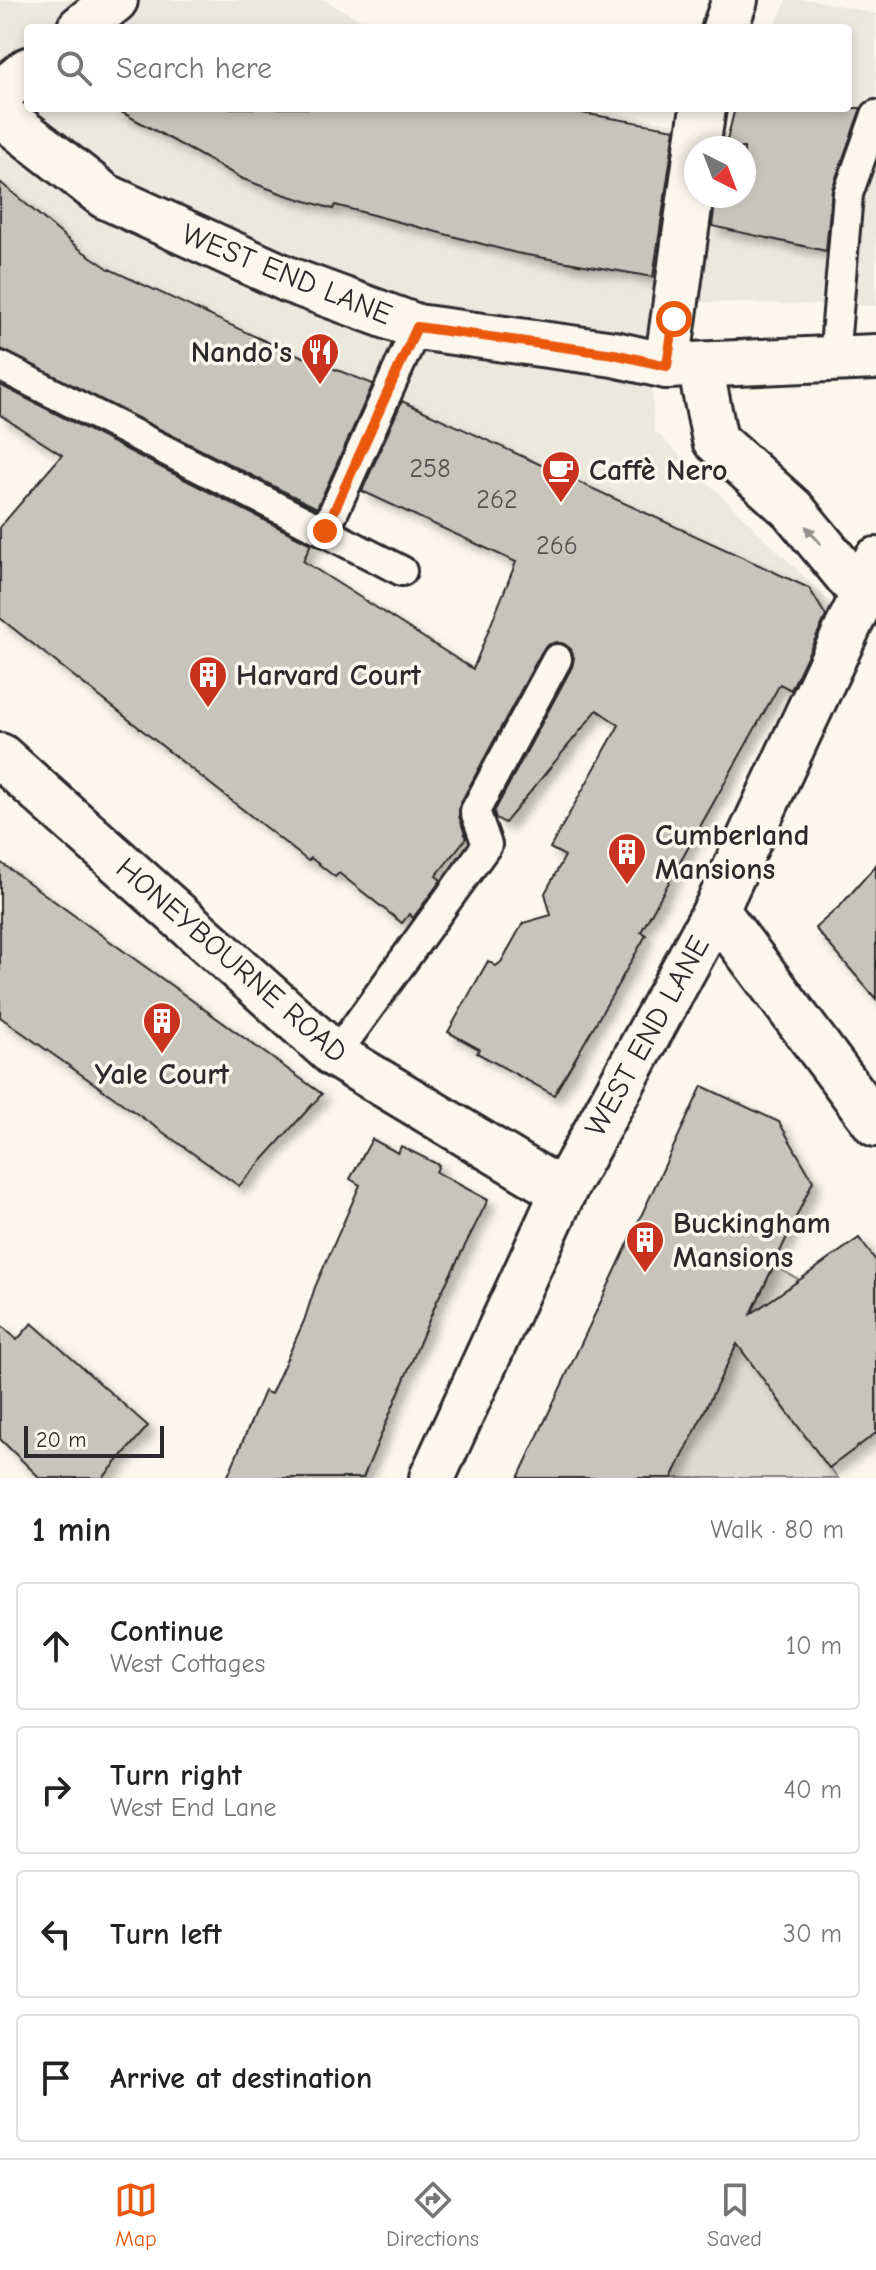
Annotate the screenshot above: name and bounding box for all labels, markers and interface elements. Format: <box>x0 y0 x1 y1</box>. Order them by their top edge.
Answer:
search box <box>24 24 852 112</box>
icon: search <box>52 46 96 90</box>
text: Search here <box>116 51 272 86</box>
north arrow <box>684 136 756 208</box>
street label: WEST END LANE <box>177 216 397 333</box>
route start <box>656 301 692 337</box>
restaurant icon: Nando's <box>299 331 341 386</box>
place label: Nando's <box>191 335 292 370</box>
cafe icon: Caffè Nero <box>540 449 582 504</box>
place label: Caffè Nero <box>589 453 728 488</box>
house number: 258 <box>409 454 451 484</box>
house number: 262 <box>476 485 518 515</box>
route end <box>307 513 343 549</box>
one-way arrow <box>805 525 822 545</box>
house number: 266 <box>536 531 578 561</box>
building icon: Harvard Court <box>187 654 229 709</box>
place label: Harvard Court <box>236 658 422 693</box>
place label: Cumberland Mansions <box>655 818 809 887</box>
building icon: Cumberland Mansions <box>606 831 648 886</box>
street label: HONEYBOURNE ROAD <box>109 851 354 1070</box>
street label: WEST END LANE <box>578 930 717 1142</box>
building icon: Yale Court <box>141 1000 183 1055</box>
place label: Yale Court <box>95 1057 230 1092</box>
place label: Buckingham Mansions <box>673 1206 831 1275</box>
building icon: Buckingham Mansions <box>624 1219 666 1274</box>
scale bar <box>24 1422 164 1458</box>
text: 20 m <box>36 1427 86 1453</box>
text: 1 min <box>32 1510 111 1550</box>
text: Walk · 80 m <box>710 1515 844 1545</box>
text: Continue <box>110 1614 224 1649</box>
icon: ahead <box>34 1624 78 1668</box>
text: 10 m <box>786 1631 842 1661</box>
text: West Cottages <box>110 1649 265 1679</box>
text: Turn right <box>110 1758 242 1793</box>
icon: right <box>34 1768 78 1812</box>
text: 40 m <box>783 1775 842 1805</box>
text: West End Lane <box>110 1793 277 1823</box>
icon: left <box>34 1912 78 1956</box>
text: Turn left <box>110 1917 222 1952</box>
text: 30 m <box>783 1919 842 1949</box>
icon: arrive <box>34 2056 78 2100</box>
text: Arrive at destination <box>110 2061 372 2096</box>
tab: Map <box>114 2178 158 2252</box>
tab: Directions <box>386 2178 479 2252</box>
tab: Saved <box>707 2178 762 2252</box>

